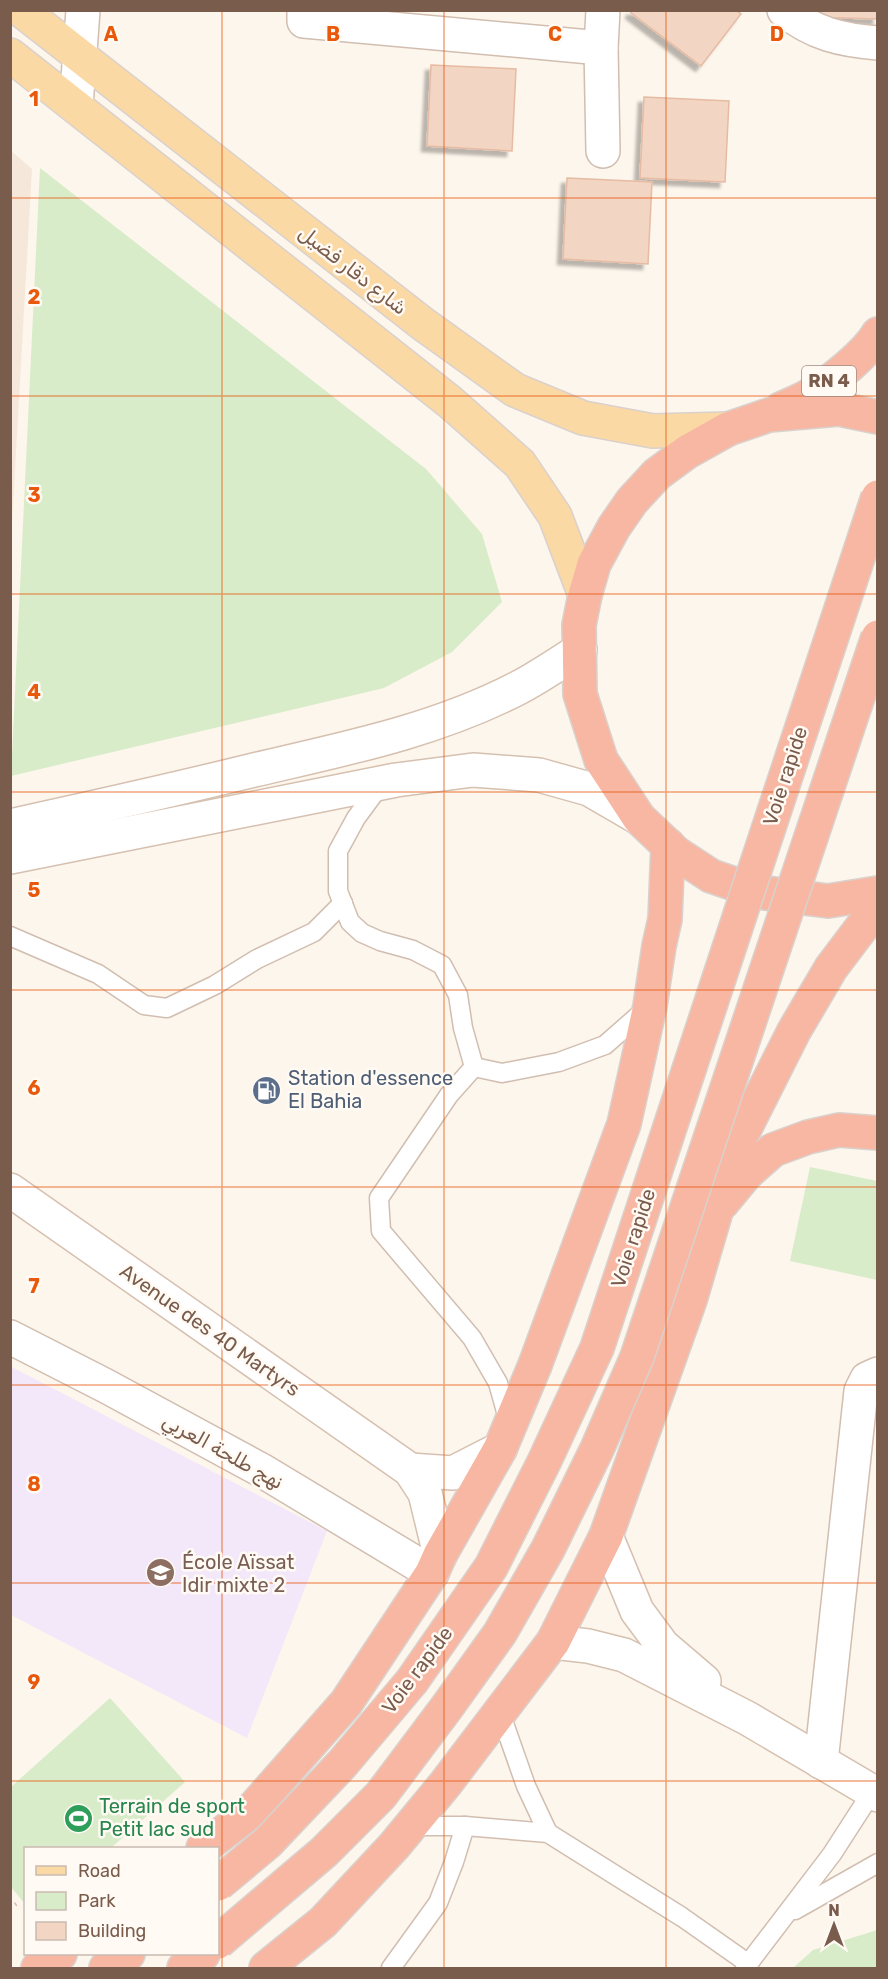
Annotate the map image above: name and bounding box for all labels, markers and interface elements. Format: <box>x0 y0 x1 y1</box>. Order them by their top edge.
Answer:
text: A <box>104 22 119 46</box>
text: B <box>326 22 340 46</box>
text: C <box>548 22 562 46</box>
text: D <box>770 22 784 46</box>
text: 1 <box>29 87 39 111</box>
street label: شارع دقار فضيل <box>293 220 412 321</box>
text: 2 <box>28 285 41 309</box>
road number: RN 4 <box>802 366 856 396</box>
text: 3 <box>27 483 41 507</box>
text: 4 <box>27 680 41 704</box>
street label: Voie rapide <box>758 723 812 829</box>
text: 5 <box>28 878 41 902</box>
place label: Station d'essence El Bahia <box>288 1066 453 1113</box>
fuel station icon: Station d'essence El Bahia <box>251 1074 283 1106</box>
text: 6 <box>27 1076 41 1100</box>
street label: Voie rapide <box>606 1185 660 1291</box>
street label: Avenue des 40 Martyrs <box>115 1259 305 1401</box>
text: 7 <box>28 1274 40 1298</box>
street label: نهج طلحة العربي <box>157 1408 288 1497</box>
text: 8 <box>27 1472 41 1496</box>
place label: École Aïssat Idir mixte 2 <box>182 1550 295 1597</box>
school or university icon: École Aïssat Idir mixte 2 <box>145 1557 177 1589</box>
street label: Voie rapide <box>376 1622 458 1718</box>
text: 9 <box>28 1670 41 1694</box>
place label: Terrain de sport Petit lac sud <box>99 1794 245 1841</box>
sports icon: Terrain de sport Petit lac sud <box>62 1802 94 1834</box>
legend <box>24 1847 219 1955</box>
text: Road <box>78 1860 121 1882</box>
text: Park <box>78 1890 116 1912</box>
north arrow <box>804 1895 864 1955</box>
text: N <box>828 1901 840 1920</box>
text: Building <box>78 1920 146 1942</box>

